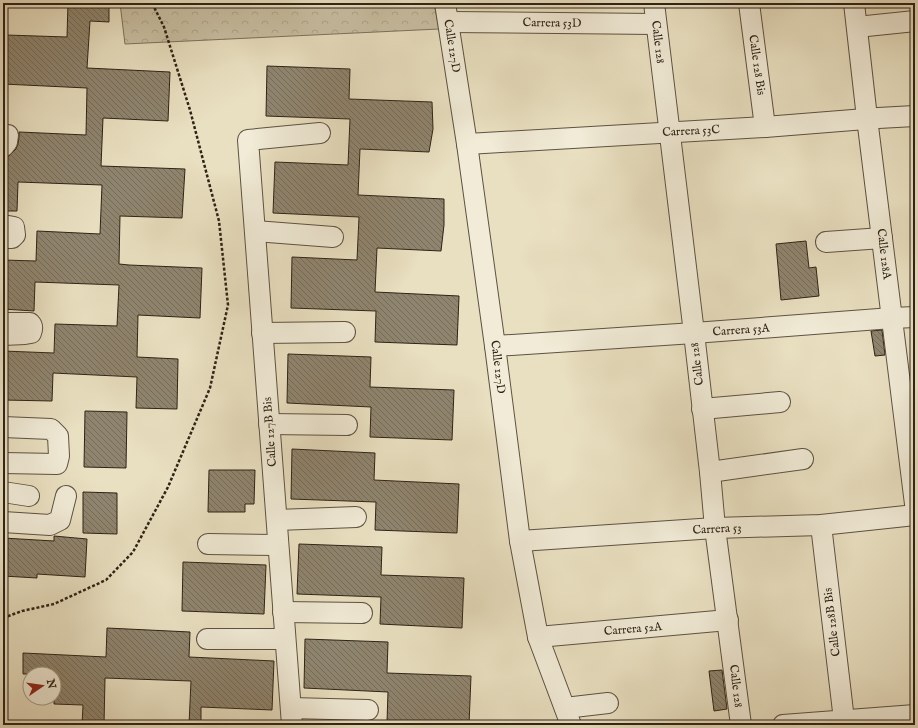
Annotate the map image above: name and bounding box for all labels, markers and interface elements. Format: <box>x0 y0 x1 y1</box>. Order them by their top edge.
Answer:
street label: Carrera 53D <box>522 15 582 31</box>
street label: Calle 127D <box>440 18 464 74</box>
street label: Calle 128 <box>648 20 668 65</box>
street label: Calle 128 Bis <box>745 34 769 96</box>
street label: Carrera 53C <box>662 122 721 140</box>
street label: Calle 128A <box>873 228 895 281</box>
street label: Carrera 53A <box>712 320 771 339</box>
street label: Calle 127D <box>487 339 509 395</box>
street label: Calle 128 <box>687 341 707 386</box>
street label: Calle 127B Bis <box>260 397 280 467</box>
street label: Carrera 53 <box>692 520 742 538</box>
street label: Calle 128B Bis <box>820 587 844 657</box>
street label: Carrera 52A <box>603 619 664 639</box>
street label: Calle 128 <box>726 664 746 709</box>
north arrow <box>22 666 62 706</box>
text: N <box>43 677 59 691</box>

